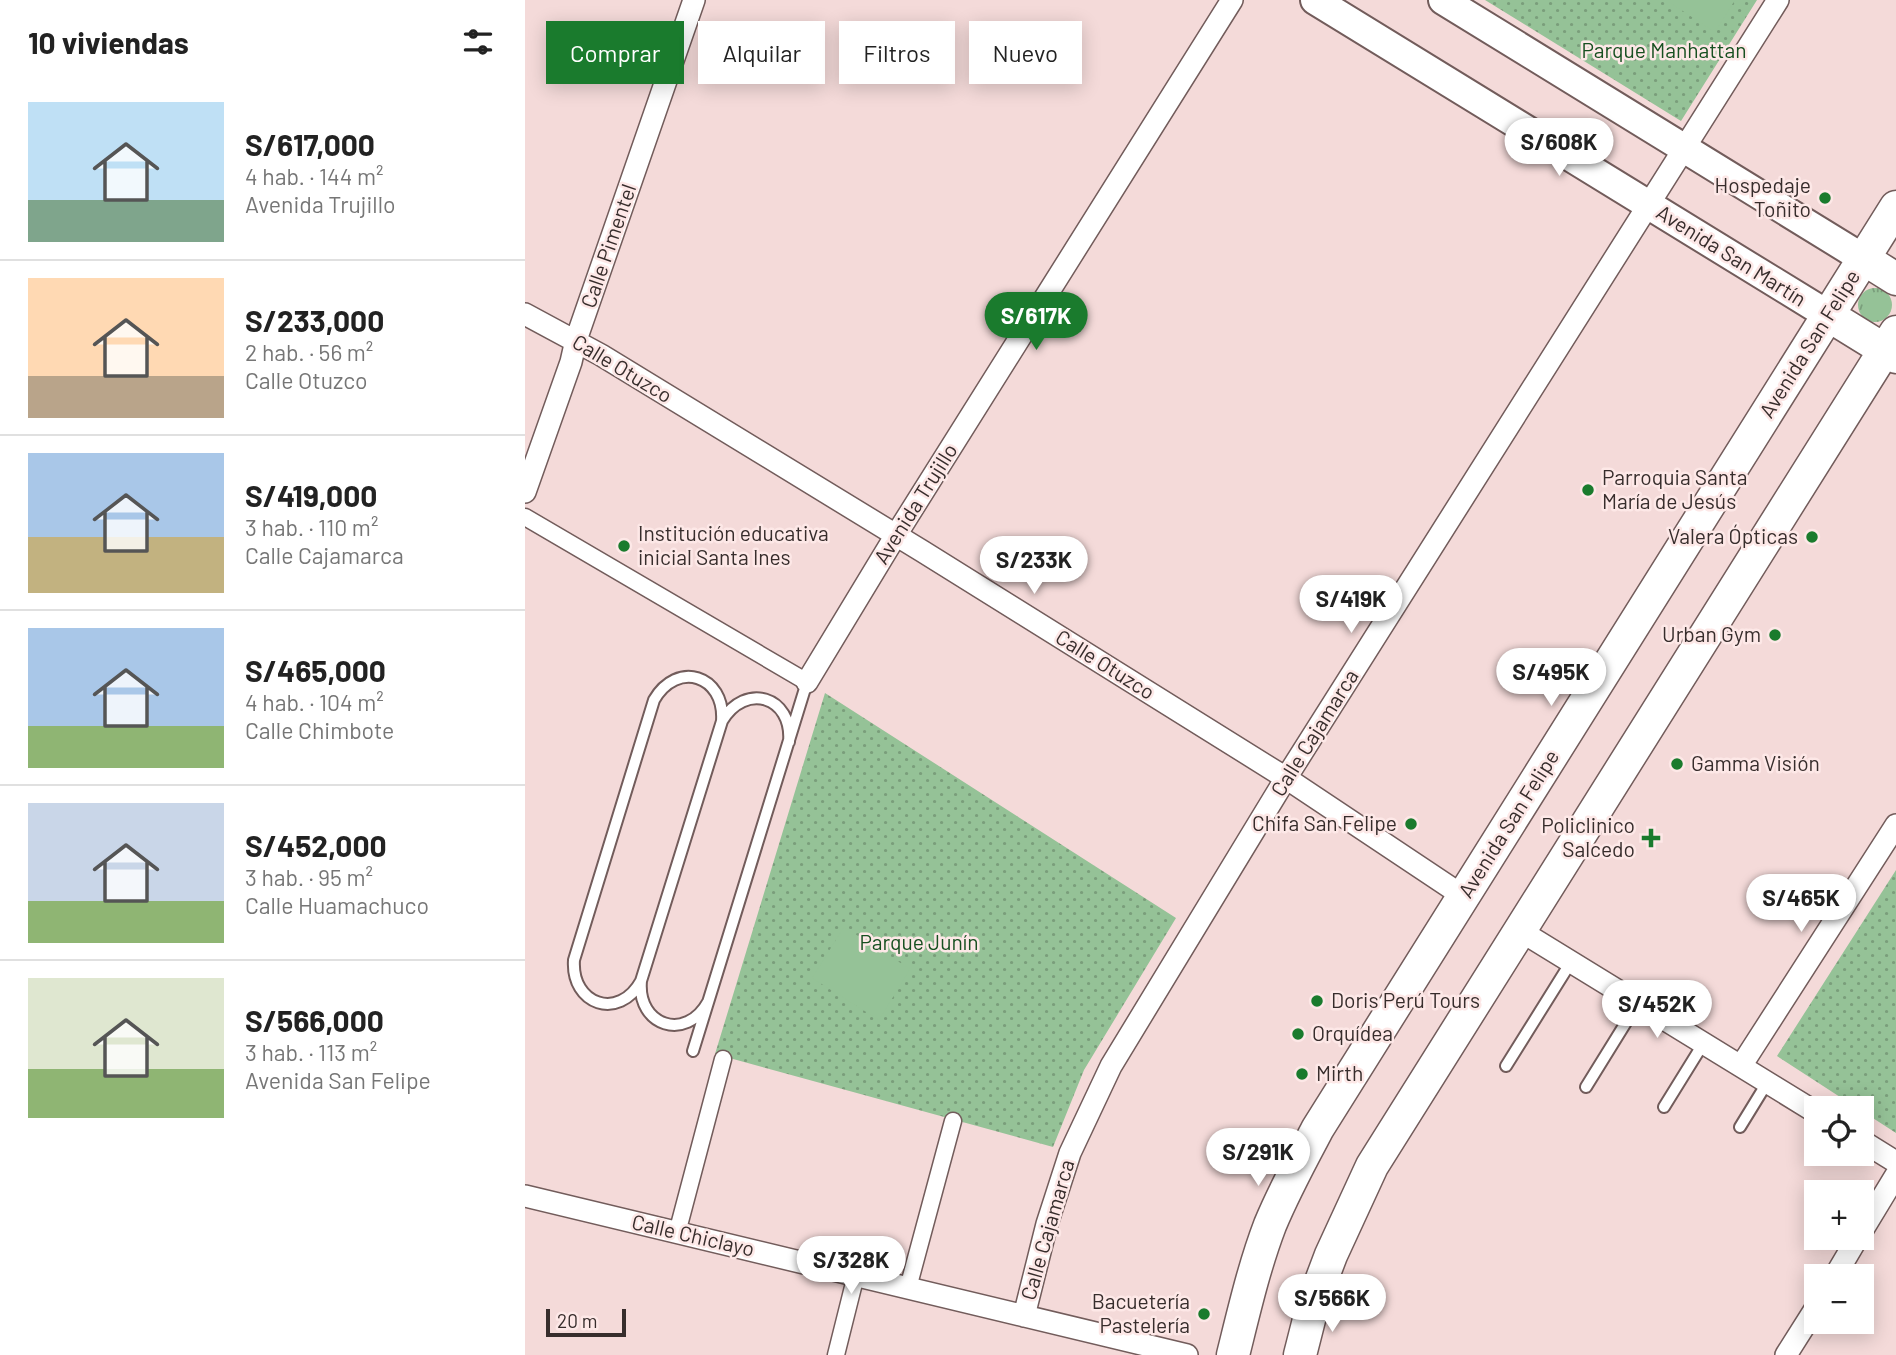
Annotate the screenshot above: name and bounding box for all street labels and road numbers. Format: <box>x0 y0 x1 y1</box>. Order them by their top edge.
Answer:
street label: Calle Pimentel <box>575 180 640 311</box>
street label: Avenida San Martín <box>1652 199 1811 311</box>
street label: Avenida San Felipe <box>1753 265 1864 422</box>
street label: Calle Otuzco <box>568 328 677 407</box>
street label: Avenida Trujillo <box>868 438 962 568</box>
street label: Calle Otuzco <box>1052 623 1160 704</box>
street label: Calle Cajamarca <box>1265 664 1363 800</box>
street label: Avenida San Felipe <box>1452 745 1563 902</box>
street label: Calle Cajamarca <box>1015 1157 1079 1303</box>
street label: Calle Chiclayo <box>630 1208 757 1261</box>

